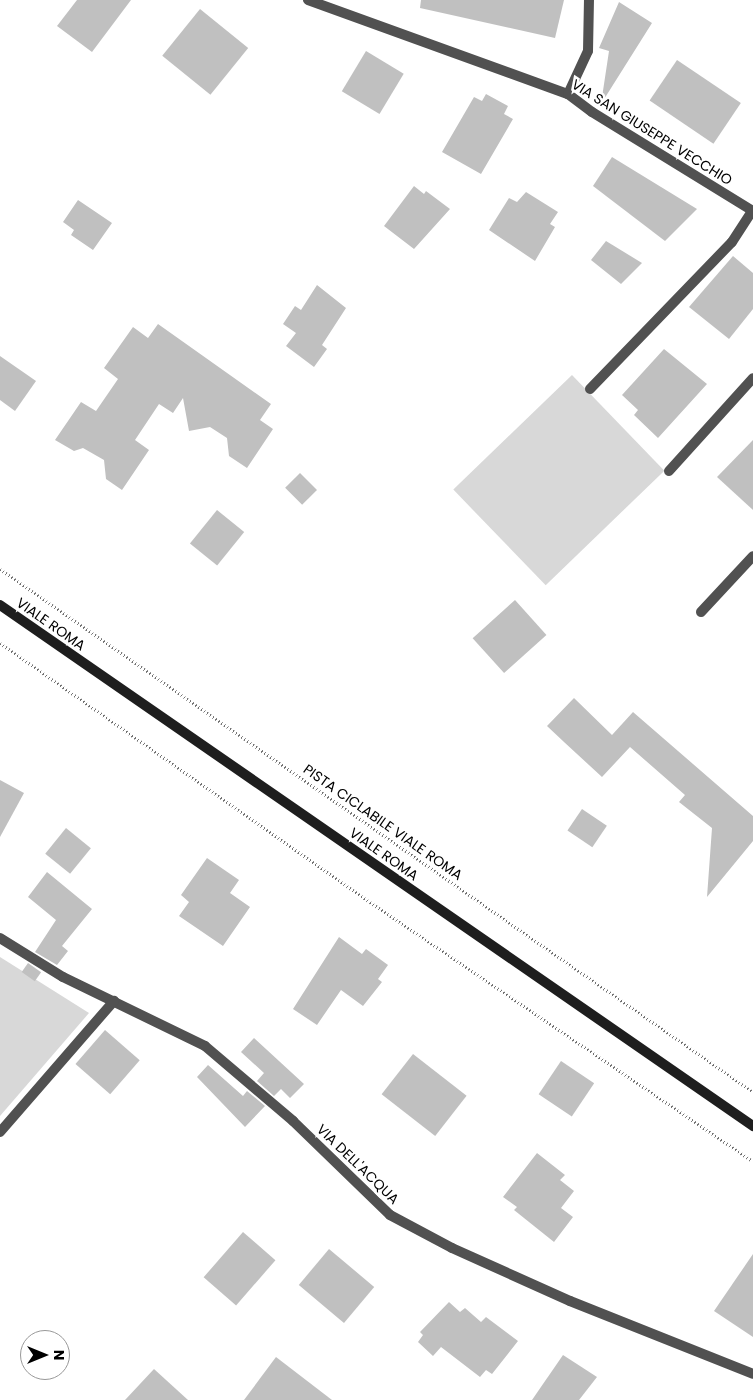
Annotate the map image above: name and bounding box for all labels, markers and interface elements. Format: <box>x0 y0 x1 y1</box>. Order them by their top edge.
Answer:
street label: VIA SAN GIUSEPPE VECCHIO <box>569 76 735 188</box>
street label: VIALE ROMA <box>13 594 89 654</box>
street label: PISTA CICLABILE VIALE ROMA <box>300 761 466 883</box>
street label: VIALE ROMA <box>346 824 422 884</box>
street label: VIA DELL'ACQUA <box>313 1121 403 1207</box>
north arrow <box>20 1330 70 1380</box>
text: N <box>49 1350 69 1360</box>

